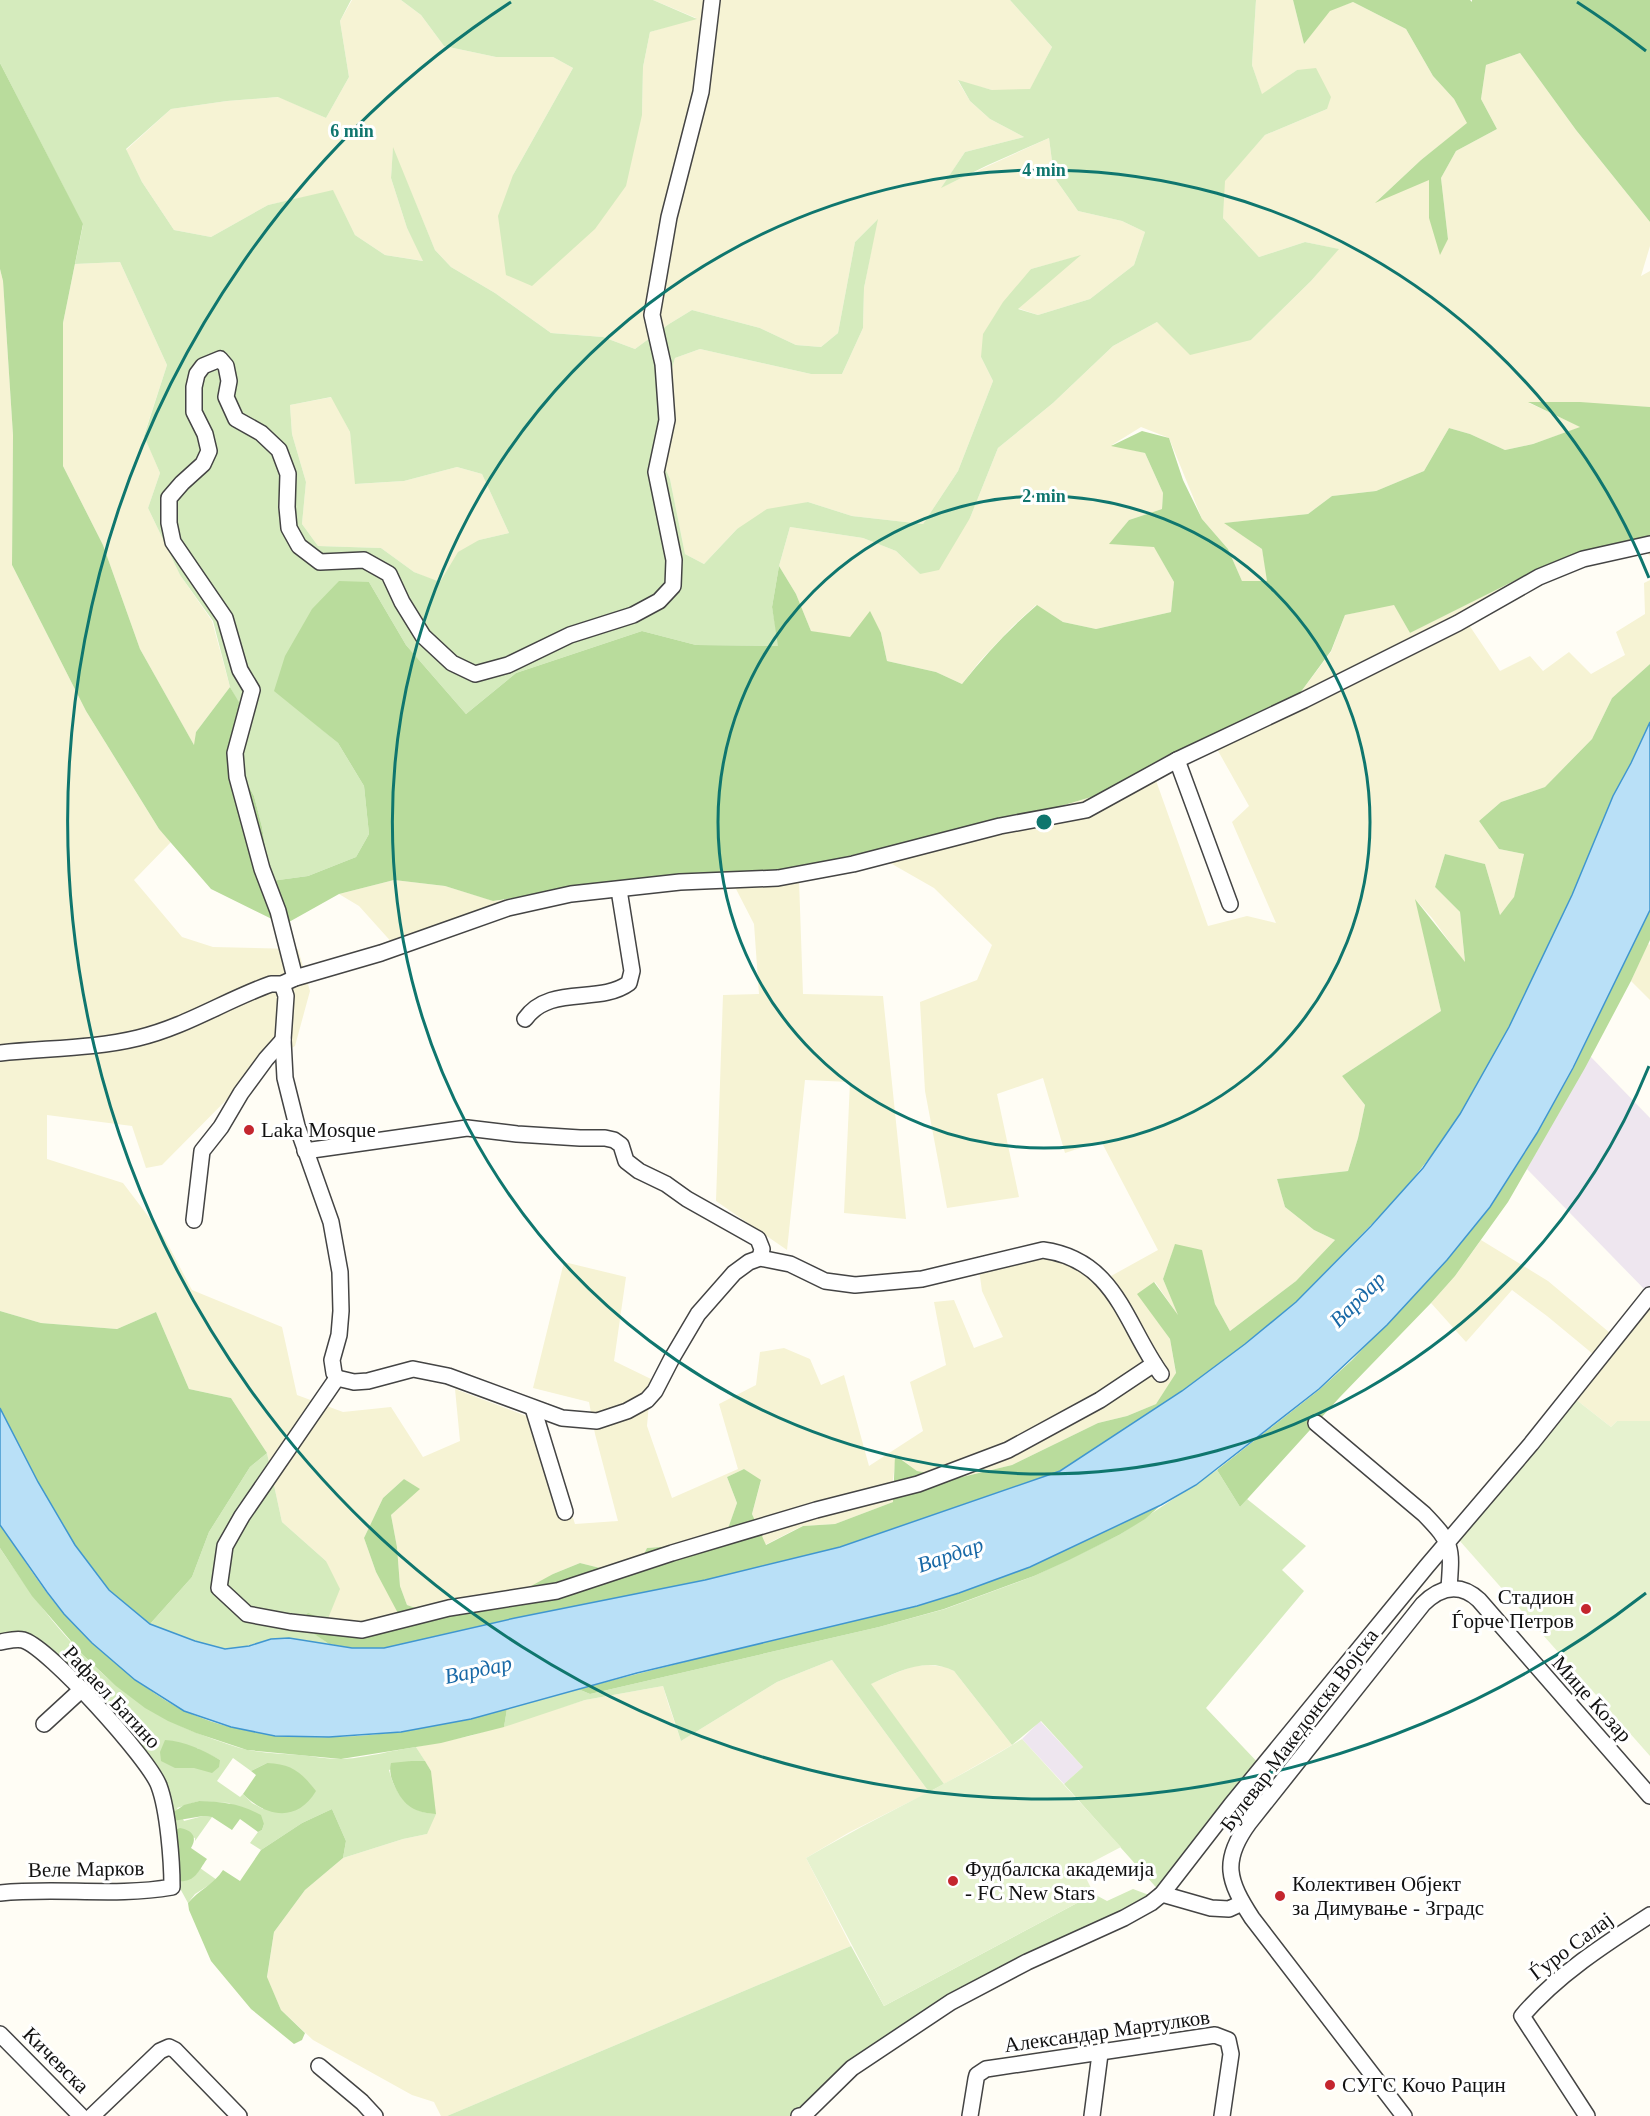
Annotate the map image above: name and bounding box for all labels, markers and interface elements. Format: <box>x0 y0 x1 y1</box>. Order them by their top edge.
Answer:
text: 6 min <box>330 121 374 141</box>
text: 4 min <box>1022 160 1066 180</box>
text: 2 min <box>1022 486 1066 506</box>
centre of rings <box>1034 812 1054 832</box>
place label: Laka Mosque <box>261 1118 376 1142</box>
marker: Laka Mosque <box>242 1123 256 1137</box>
water label: Вардар <box>1324 1266 1390 1332</box>
water label: Вардар <box>914 1532 987 1577</box>
place label: Стадион Ѓорче Петров <box>1451 1585 1574 1633</box>
marker: Стадион Ѓорче Петров <box>1579 1602 1593 1616</box>
street label: Булевар Македонска Војска <box>1215 1623 1383 1836</box>
street label: Рафаел Батино <box>58 1641 166 1753</box>
water label: Вардар <box>442 1650 514 1689</box>
street label: Мице Козар <box>1547 1651 1637 1747</box>
street label: Веле Марков <box>28 1856 144 1882</box>
place label: Фудбалска академија - FC New Stars <box>965 1857 1155 1905</box>
place label: Колективен Објект за Димување - Зградс <box>1292 1872 1484 1920</box>
marker: Фудбалска академија - FC New Stars <box>946 1874 960 1888</box>
marker: Колективен Објект за Димување - Зградс <box>1273 1889 1287 1903</box>
street label: Ѓуро Салај <box>1525 1907 1617 1985</box>
street label: Александар Мартулков <box>1003 2005 1211 2057</box>
street label: Кичевска <box>18 2022 94 2098</box>
place label: СУГС Кочо Рацин <box>1342 2073 1506 2097</box>
marker: СУГС Кочо Рацин <box>1323 2078 1337 2092</box>

